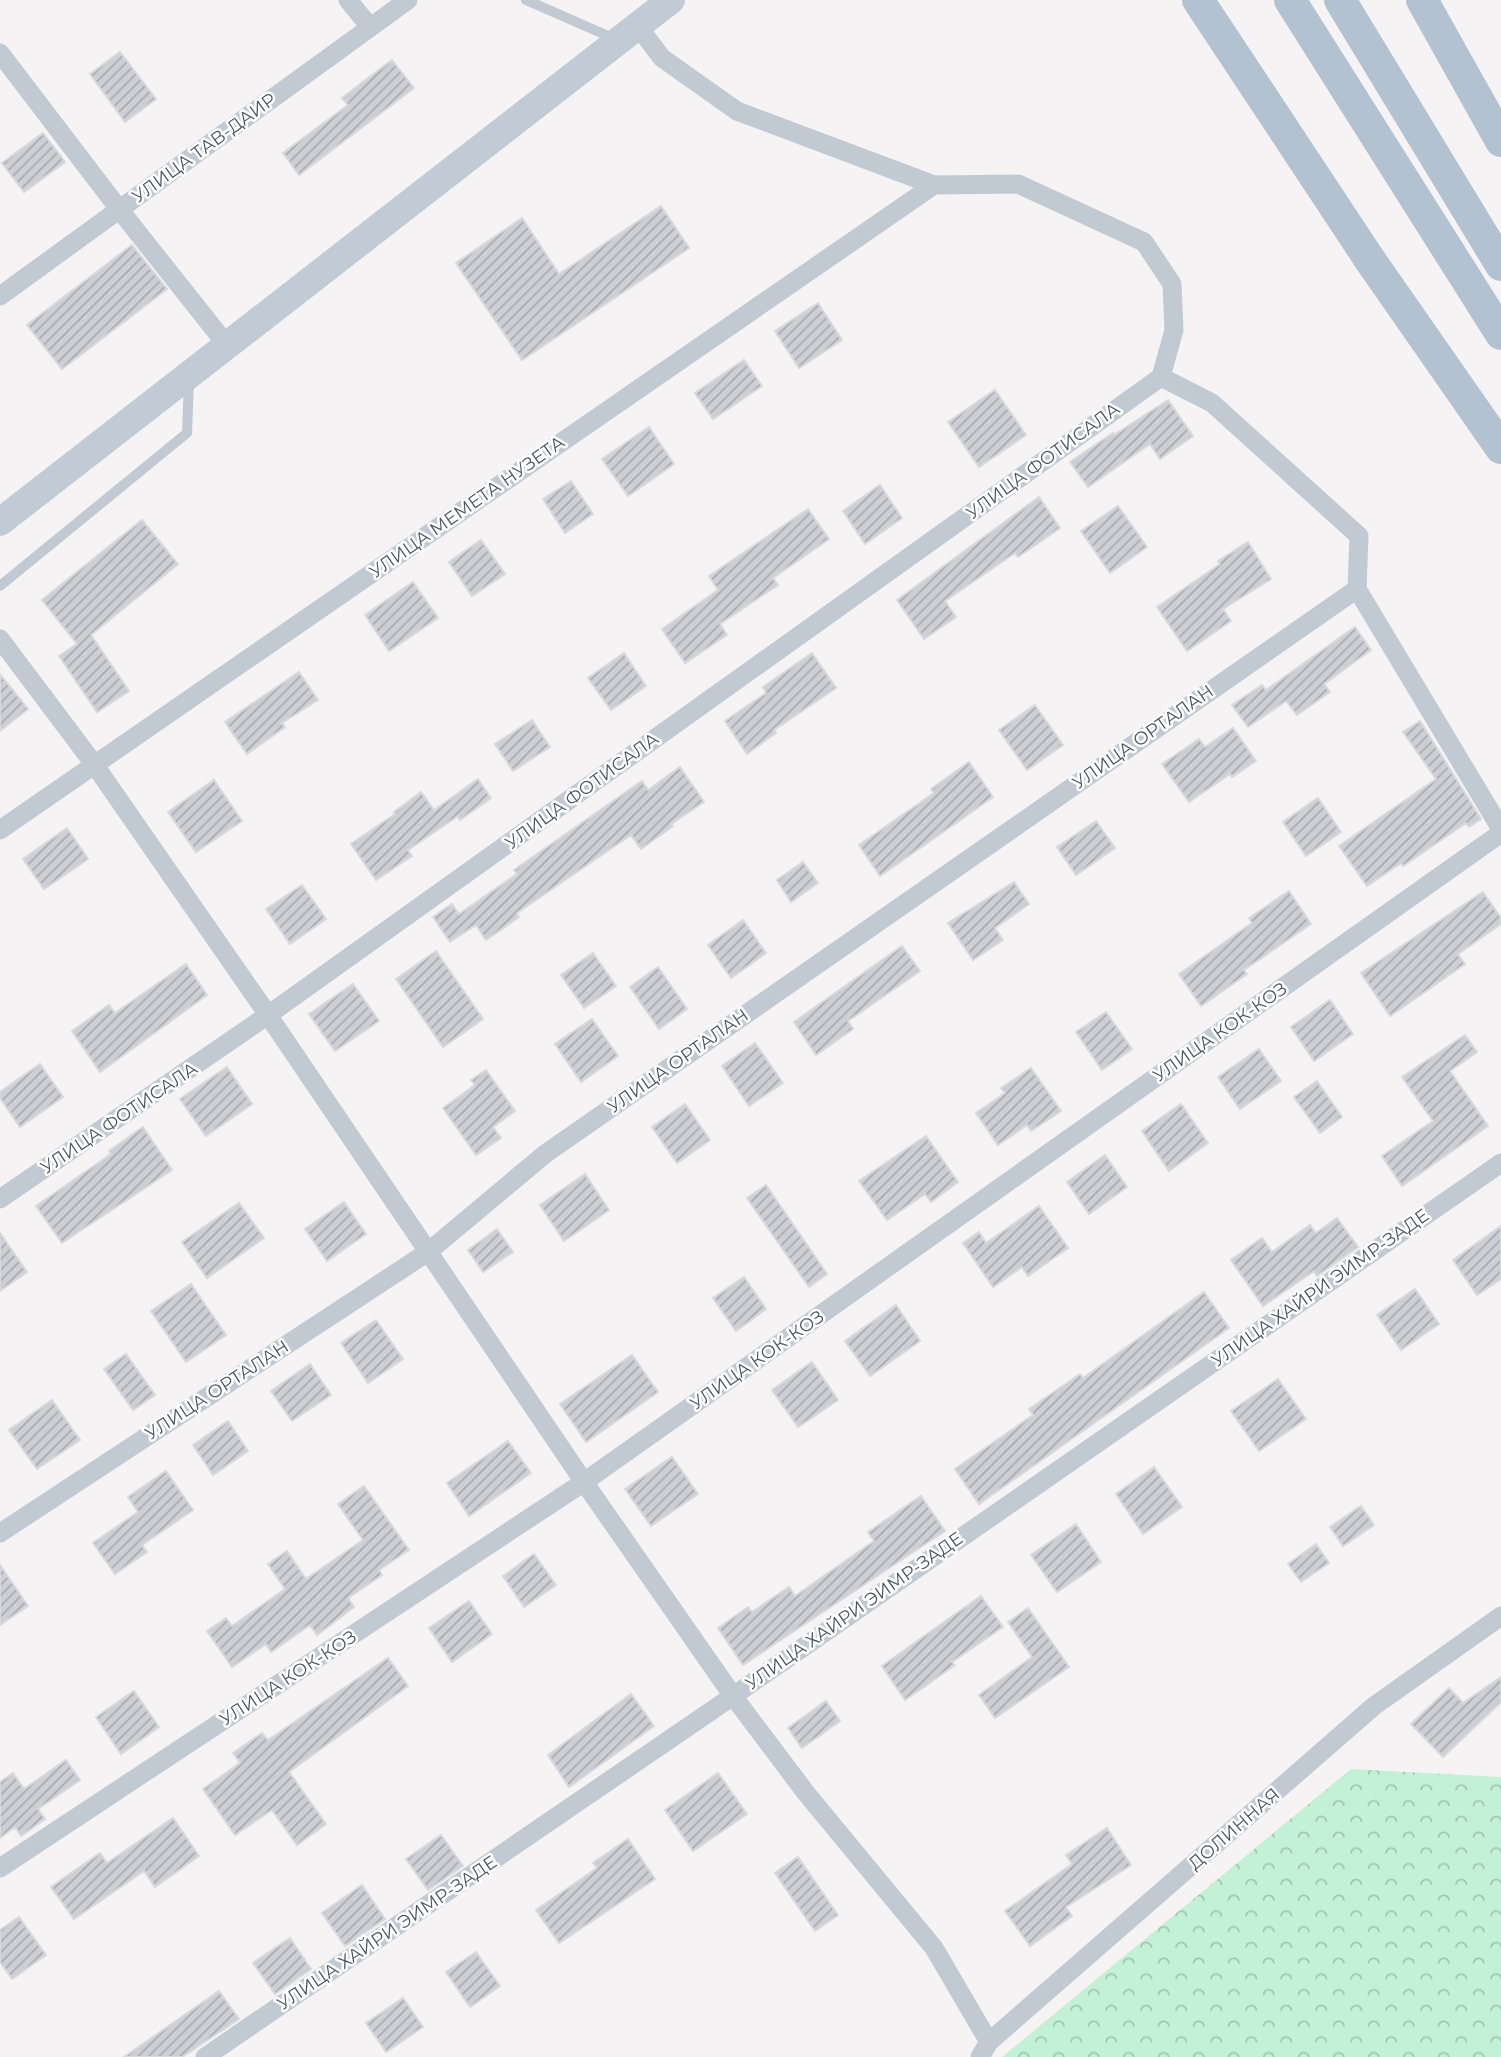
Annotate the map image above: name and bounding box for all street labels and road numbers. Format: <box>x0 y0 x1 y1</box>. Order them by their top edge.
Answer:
street label: УЛИЦА ТАВ-ДАИР <box>128 88 280 208</box>
street label: УЛИЦА ФОТИСАЛА <box>962 398 1125 524</box>
street label: УЛИЦА МЕМЕТА НУЗЕТА <box>365 431 569 583</box>
street label: УЛИЦА ОРТАЛАН <box>1068 680 1218 794</box>
street label: УЛИЦА ФОТИСАЛА <box>501 728 664 854</box>
street label: УЛИЦА КОК-КОЗ <box>1149 977 1291 1087</box>
street label: УЛИЦА ОРТАЛАН <box>603 1004 753 1118</box>
street label: УЛИЦА ФОТИСАЛА <box>36 1057 202 1179</box>
street label: УЛИЦА ХАЙРИ ЭИМР-ЗАДЕ <box>1207 1204 1433 1372</box>
street label: УЛИЦА КОК-КОЗ <box>686 1305 828 1415</box>
street label: УЛИЦА ОРТАЛАН <box>141 1335 293 1445</box>
street label: УЛИЦА ХАЙРИ ЭИМР-ЗАДЕ <box>741 1527 967 1695</box>
street label: УЛИЦА КОК-КОЗ <box>215 1626 361 1730</box>
street label: ДОЛИННАЯ <box>1184 1783 1284 1875</box>
street label: УЛИЦА ХАЙРИ ЭИМР-ЗАДЕ <box>273 1851 501 2015</box>

